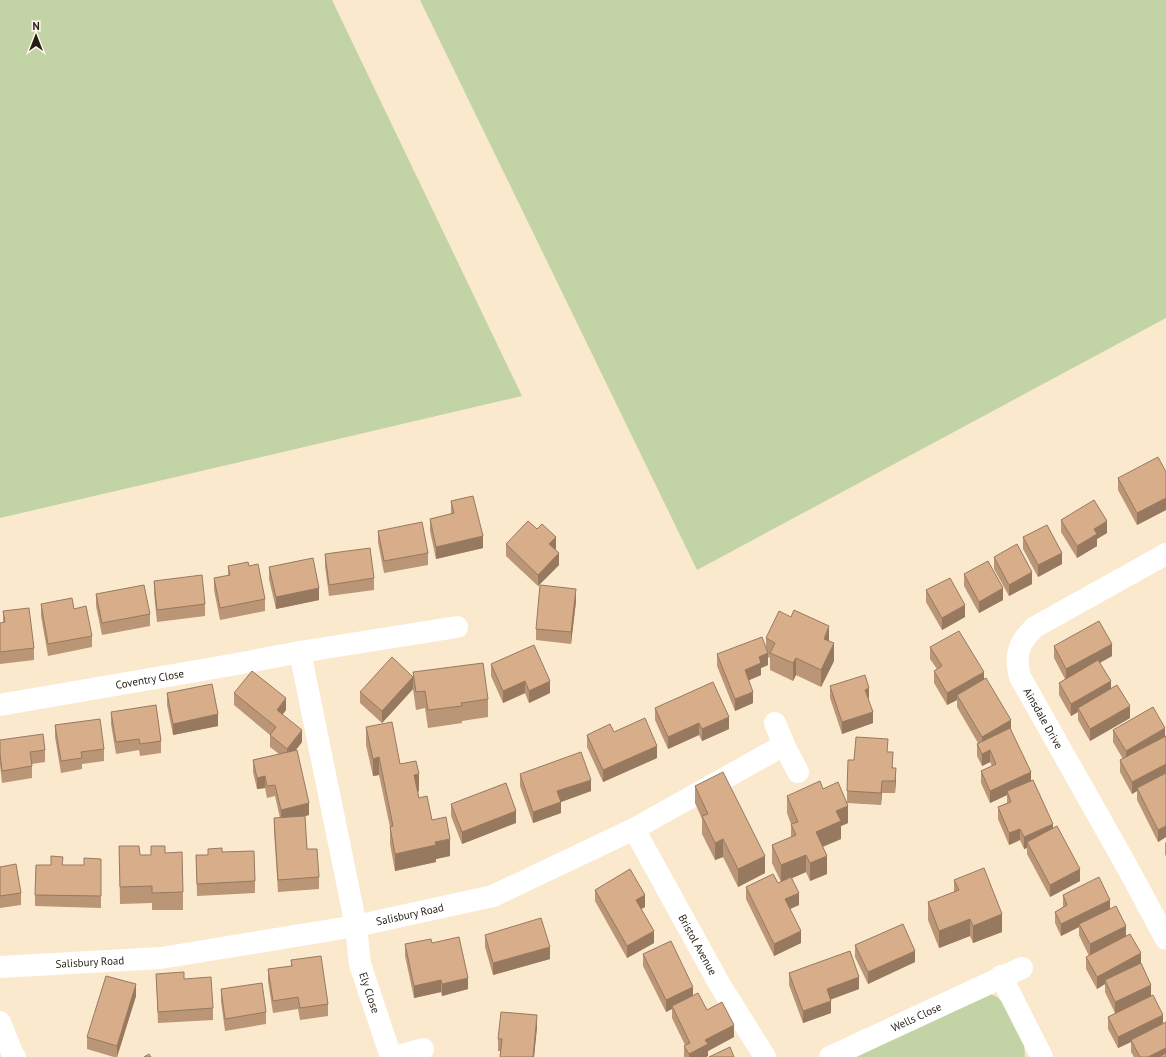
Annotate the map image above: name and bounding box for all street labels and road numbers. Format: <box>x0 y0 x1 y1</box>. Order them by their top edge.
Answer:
street label: Coventry Close <box>114 666 186 692</box>
street label: Ainsdale Drive <box>1021 685 1066 752</box>
street label: Salisbury Road <box>375 900 445 928</box>
street label: Bristol Avenue <box>675 912 720 978</box>
street label: Salisbury Road <box>55 953 125 971</box>
street label: Ely Close <box>356 970 383 1015</box>
street label: Wells Close <box>889 999 944 1035</box>

